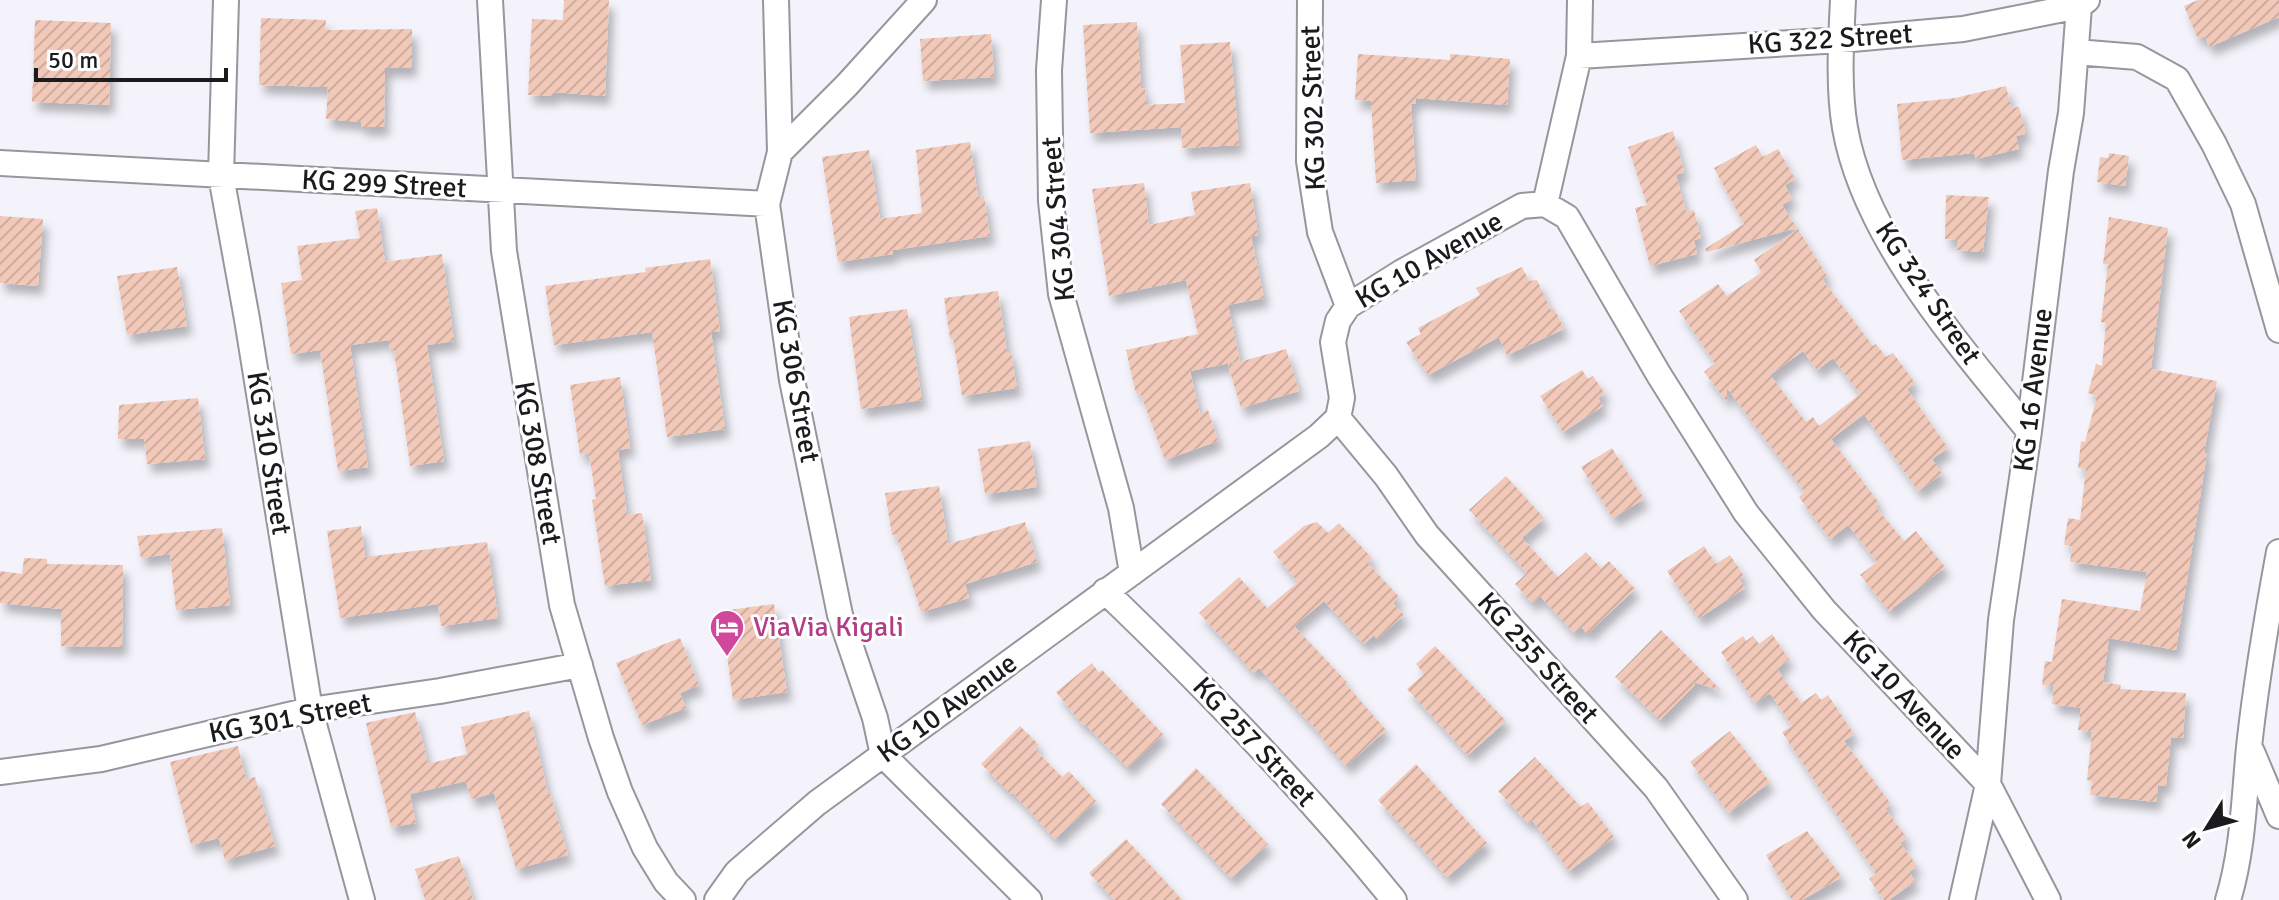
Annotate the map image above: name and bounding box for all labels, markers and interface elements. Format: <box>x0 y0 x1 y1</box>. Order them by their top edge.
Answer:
street label: KG 322 Street <box>1746 16 1914 62</box>
street label: KG 302 Street <box>1293 25 1333 191</box>
scale bar <box>36 32 226 82</box>
text: 50 m <box>48 45 98 75</box>
street label: KG 304 Street <box>1034 135 1082 303</box>
street label: KG 299 Street <box>301 163 468 205</box>
street label: KG 10 Avenue <box>1349 204 1509 316</box>
street label: KG 324 Street <box>1868 215 1988 371</box>
street label: KG 306 Street <box>765 297 827 465</box>
street label: KG 16 Avenue <box>2006 306 2060 474</box>
street label: KG 310 Street <box>239 369 299 537</box>
street label: KG 308 Street <box>507 379 569 547</box>
street label: KG 255 Street <box>1470 585 1606 731</box>
hotel icon: ViaVia Kigali <box>708 608 746 658</box>
place label: ViaVia Kigali <box>753 610 904 644</box>
street label: KG 10 Avenue <box>1835 623 1973 767</box>
street label: KG 10 Avenue <box>870 646 1024 770</box>
street label: KG 257 Street <box>1185 670 1323 814</box>
street label: KG 301 Street <box>206 686 374 750</box>
north arrow <box>2167 788 2247 868</box>
text: N <box>2176 825 2207 854</box>

